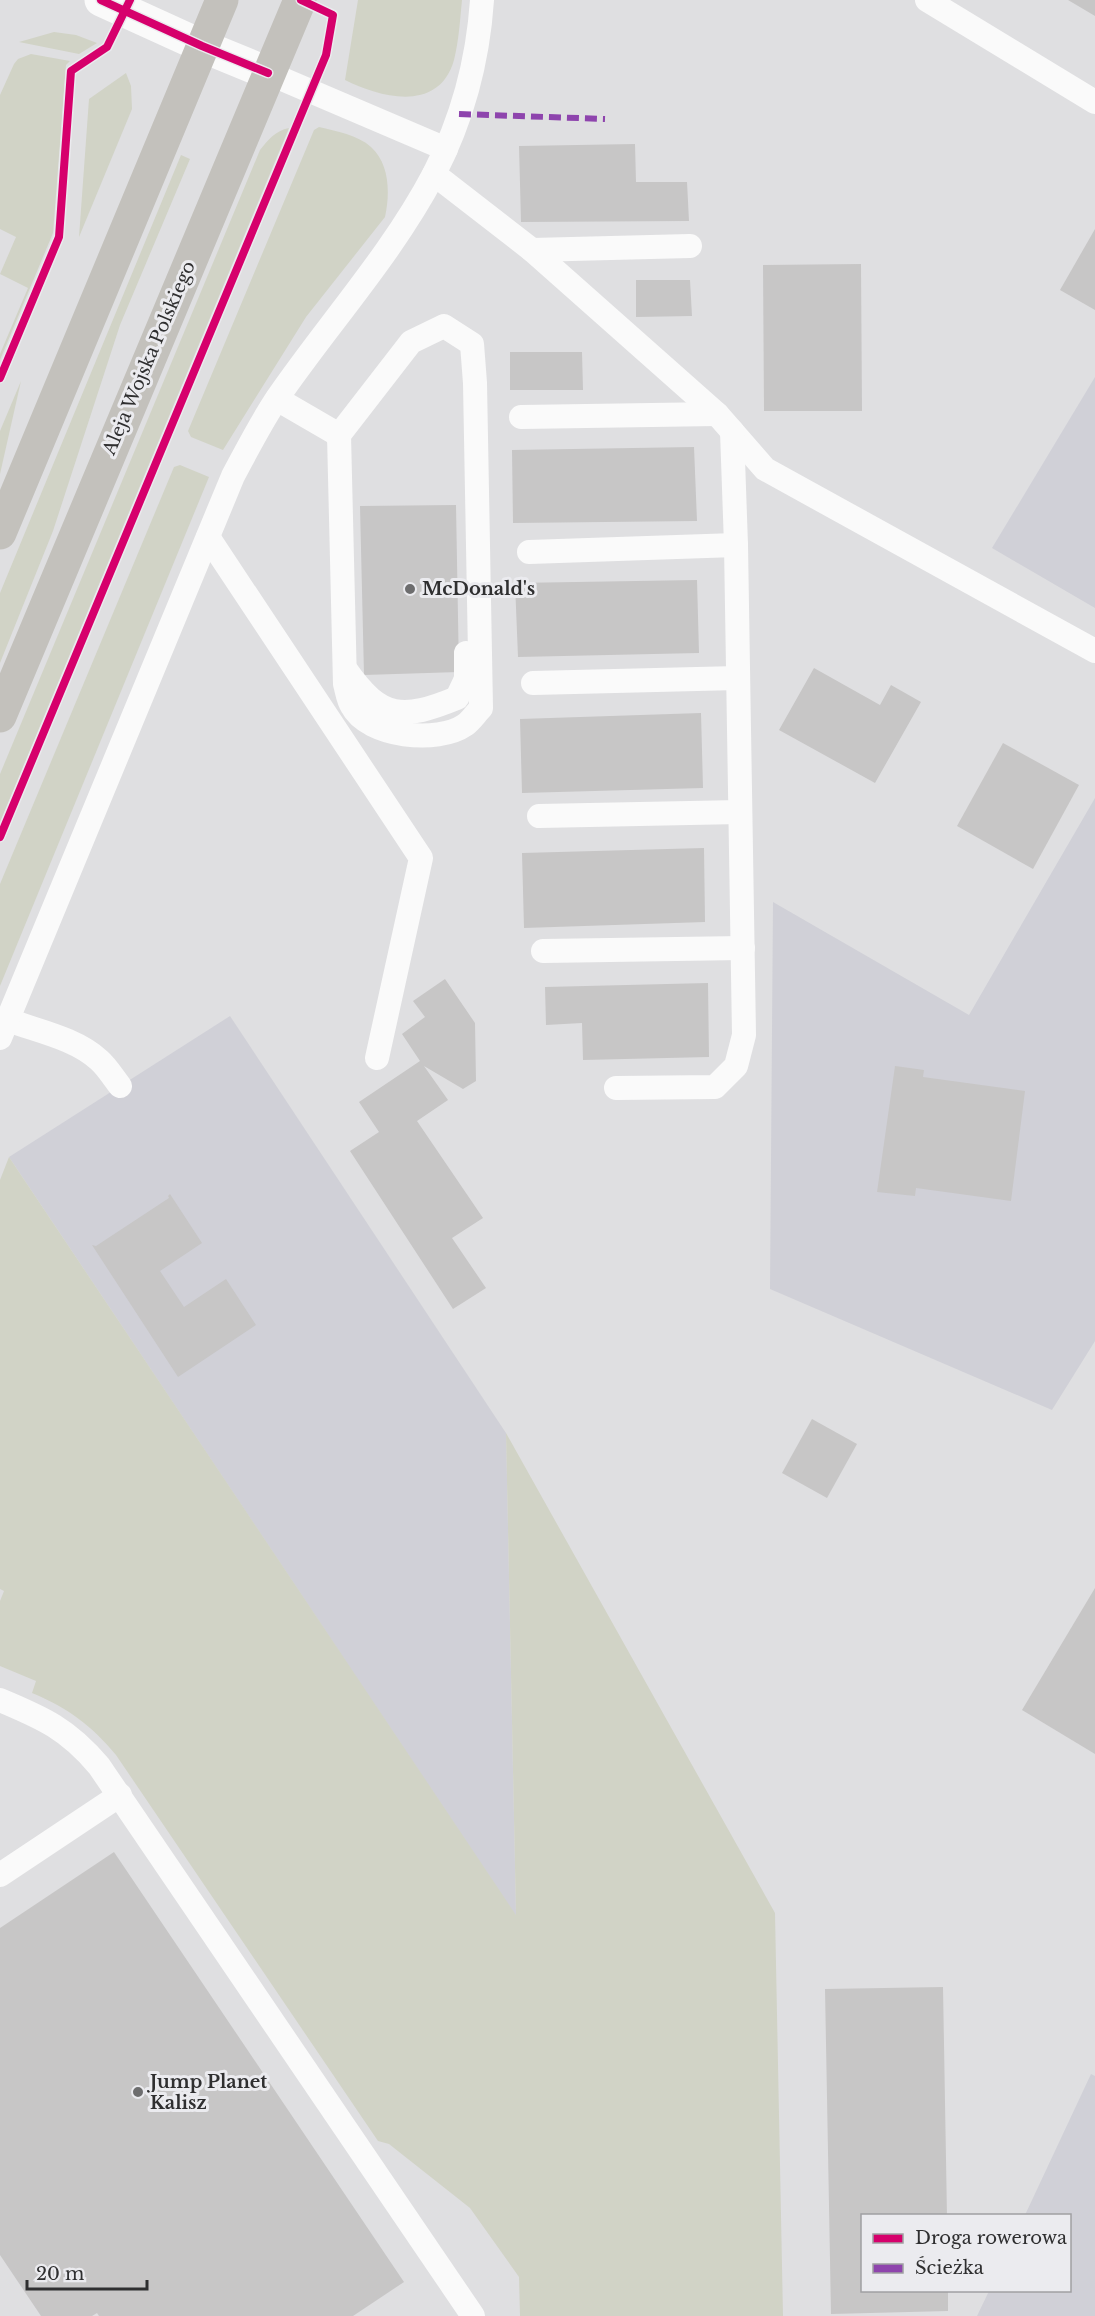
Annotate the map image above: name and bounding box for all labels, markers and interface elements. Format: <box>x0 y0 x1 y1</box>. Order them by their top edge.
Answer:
street label: Aleja Wojska Polskiego <box>98 258 200 459</box>
place label: McDonald's <box>422 578 535 600</box>
marker: McDonald's <box>403 582 417 596</box>
place label: Jump Planet Kalisz <box>146 2071 267 2114</box>
marker: Jump Planet Kalisz <box>131 2085 145 2099</box>
legend <box>861 2214 1071 2292</box>
text: Droga rowerowa <box>915 2227 1067 2249</box>
scale bar <box>27 2253 147 2291</box>
text: Ścieżka <box>915 2256 984 2279</box>
text: 20 m <box>36 2263 84 2285</box>

